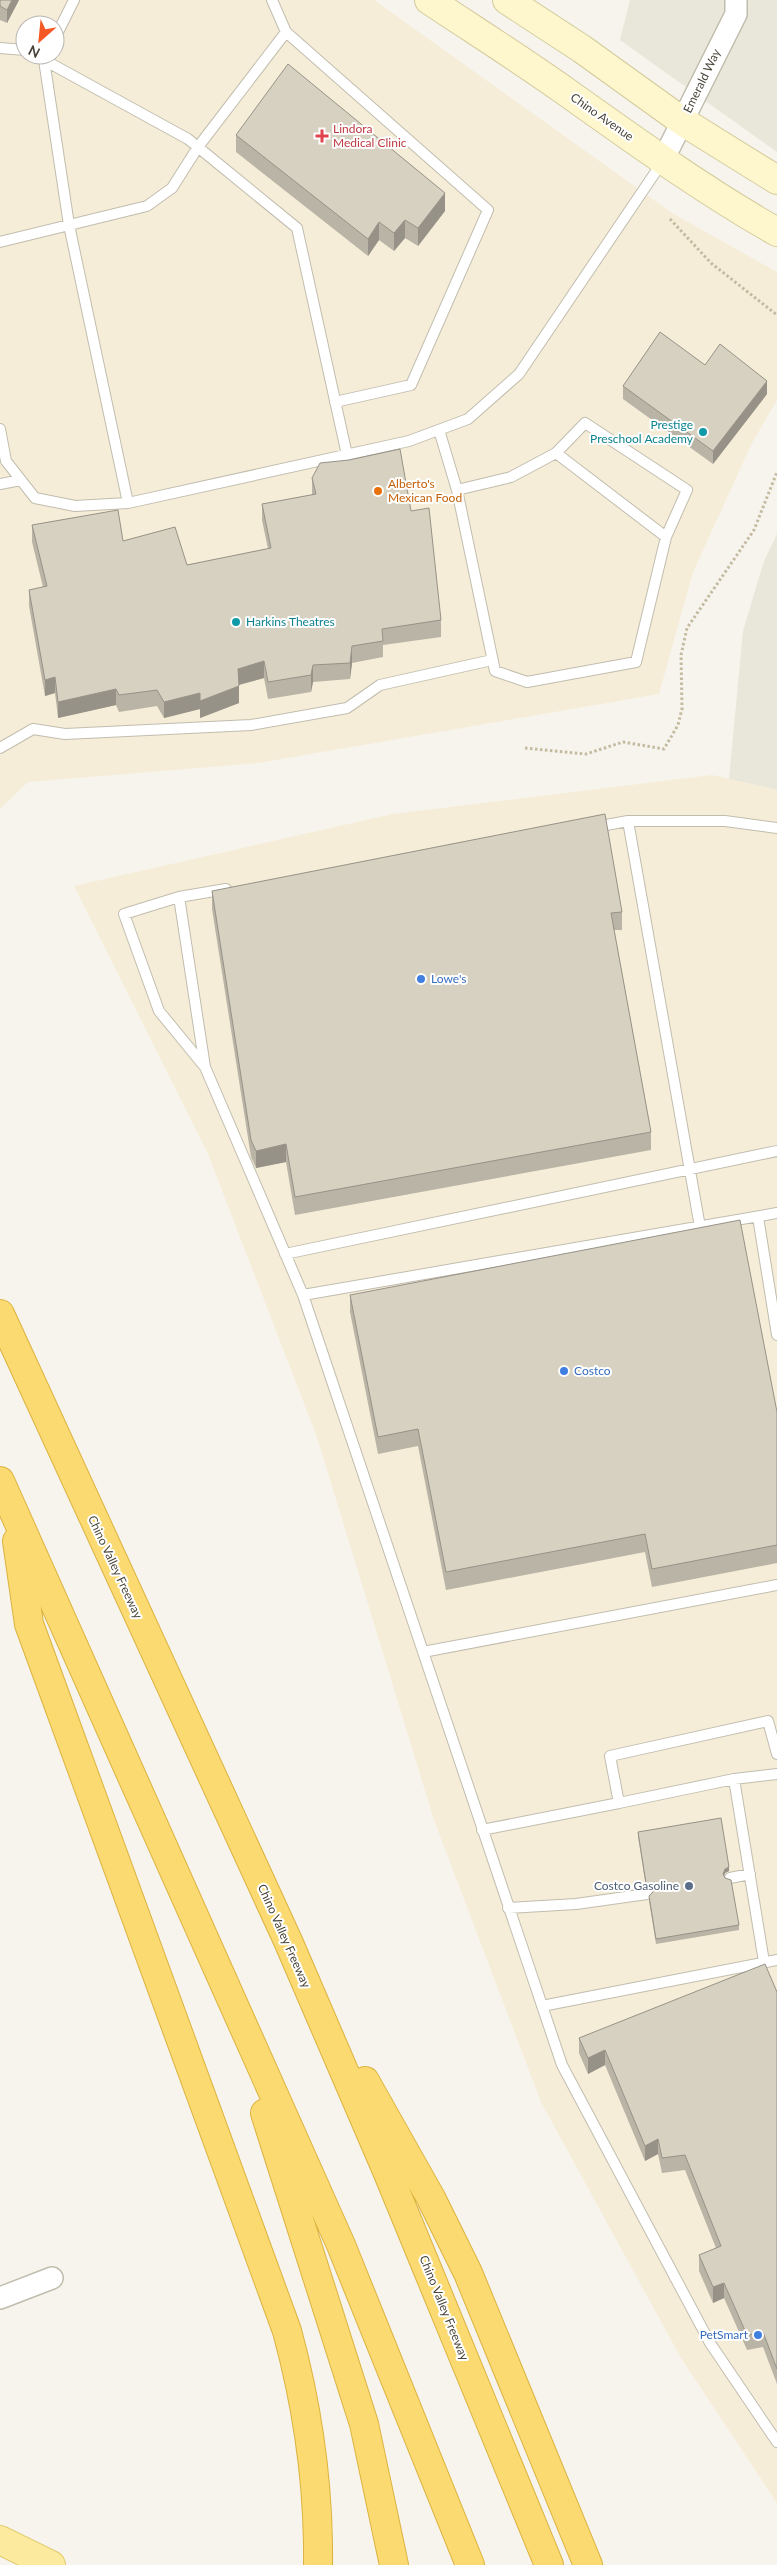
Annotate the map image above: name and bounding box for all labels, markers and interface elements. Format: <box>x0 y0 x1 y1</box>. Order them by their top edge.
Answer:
north arrow <box>15 15 65 65</box>
text: N <box>25 42 43 62</box>
street label: Emerald Way <box>680 46 724 115</box>
street label: Chino Avenue <box>568 89 637 144</box>
place label: Lindora Medical Clinic <box>333 121 407 150</box>
marker: Lindora Medical Clinic <box>315 129 329 143</box>
place label: Prestige Preschool Academy <box>590 417 694 446</box>
marker: Prestige Preschool Academy <box>697 426 709 438</box>
place label: Alberto's Mexican Food <box>388 476 462 505</box>
marker: Alberto's Mexican Food <box>372 485 384 497</box>
place label: Harkins Theatres <box>246 614 335 629</box>
marker: Harkins Theatres <box>230 616 242 628</box>
place label: Lowe's <box>431 971 466 986</box>
marker: Lowe's <box>415 973 427 985</box>
place label: Costco <box>574 1363 611 1378</box>
marker: Costco <box>558 1365 570 1377</box>
street label: Chino Valley Freeway <box>85 1513 146 1621</box>
place label: Costco Gasoline <box>594 1878 679 1893</box>
marker: Costco Gasoline <box>683 1880 695 1892</box>
street label: Chino Valley Freeway <box>255 1882 314 1991</box>
street label: Chino Valley Freeway <box>417 2253 473 2363</box>
place label: PetSmart <box>700 2327 749 2342</box>
marker: PetSmart <box>752 2329 764 2341</box>

